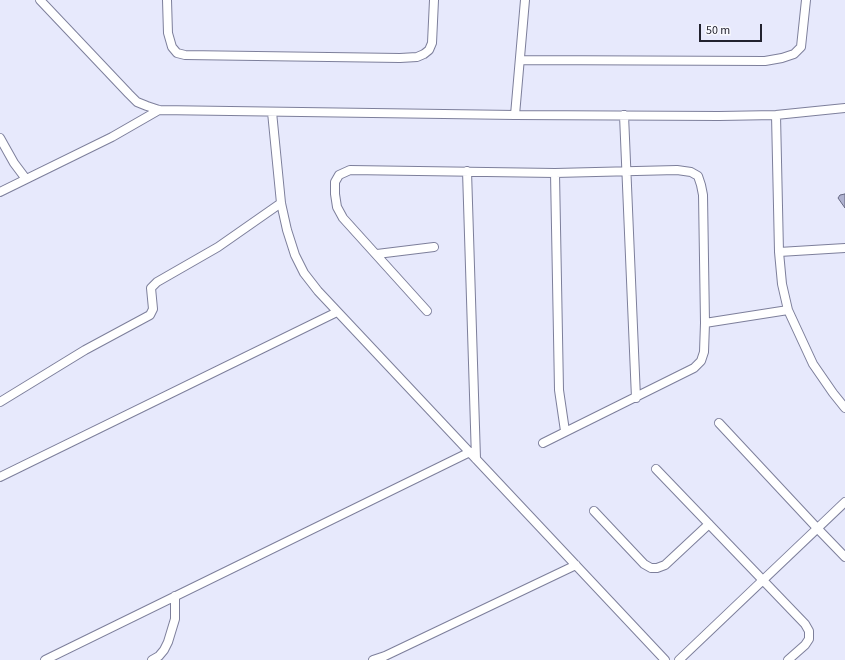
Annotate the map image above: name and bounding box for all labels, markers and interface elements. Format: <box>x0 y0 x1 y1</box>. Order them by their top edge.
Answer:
scale bar <box>701 16 764 42</box>
text: 50 m <box>706 22 730 39</box>

